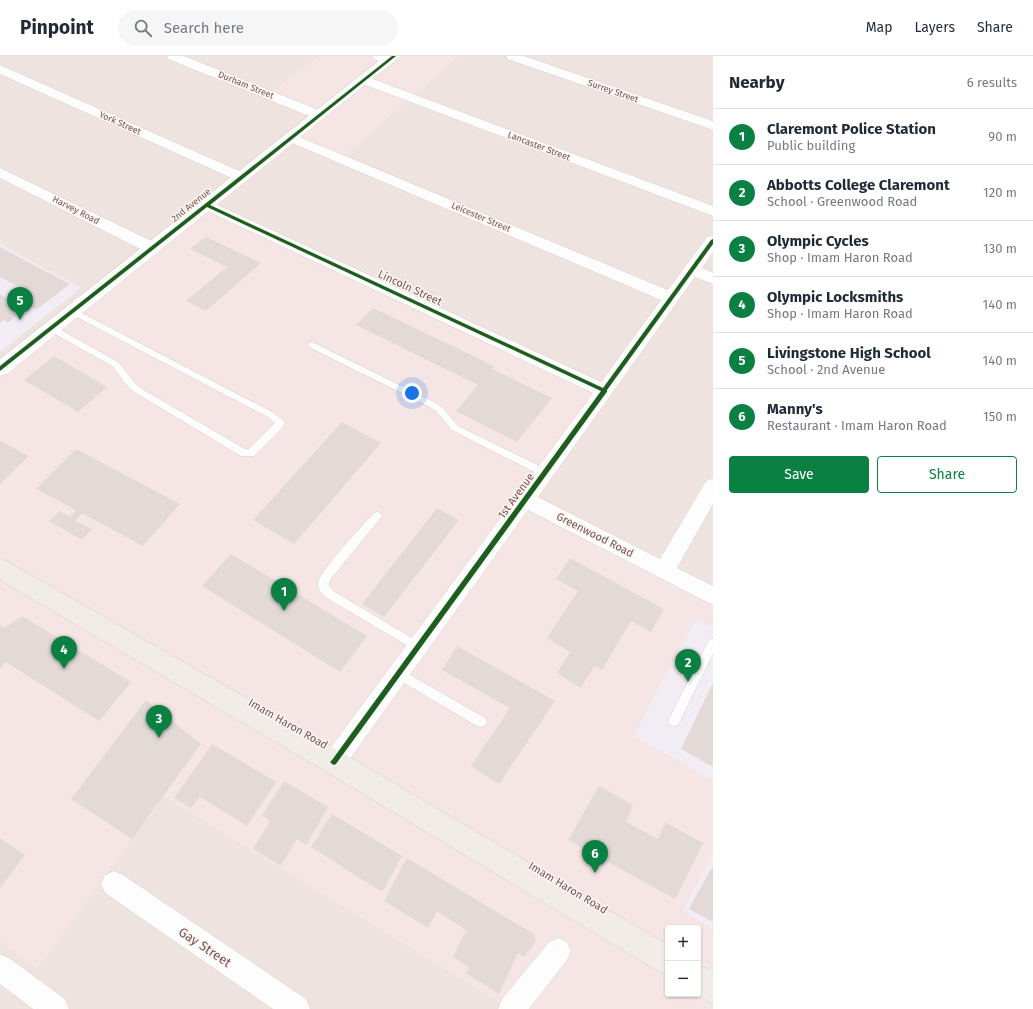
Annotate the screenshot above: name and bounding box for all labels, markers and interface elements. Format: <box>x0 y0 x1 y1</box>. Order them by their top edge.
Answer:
search box <box>118 10 398 46</box>
text: Pinpoint <box>20 16 94 39</box>
icon: search <box>132 17 154 39</box>
text: Search here <box>164 19 244 37</box>
text: Map <box>866 19 892 36</box>
text: Layers <box>914 19 955 36</box>
text: Share <box>977 19 1013 36</box>
street label: Durham Street <box>217 69 276 101</box>
text: Nearby <box>729 72 784 93</box>
text: 6 results <box>967 75 1017 90</box>
street label: Surrey Street <box>586 78 640 105</box>
street label: York Street <box>98 109 143 137</box>
text: Claremont Police Station <box>767 120 936 138</box>
street label: Lancaster Street <box>506 129 572 163</box>
text: 1 <box>739 129 745 144</box>
text: 90 m <box>988 129 1017 144</box>
text: Public building <box>767 138 855 153</box>
text: Abbotts College Claremont <box>767 176 950 194</box>
text: 2 <box>739 185 745 200</box>
text: 120 m <box>983 185 1017 200</box>
street label: 2nd Avenue <box>169 186 213 224</box>
street label: Harvey Road <box>51 194 101 226</box>
text: School · Greenwood Road <box>767 194 917 209</box>
street label: Leicester Street <box>450 200 513 234</box>
text: Olympic Cycles <box>767 232 869 250</box>
text: 3 <box>739 241 745 256</box>
text: 130 m <box>983 241 1017 256</box>
text: Shop · Imam Haron Road <box>767 250 913 265</box>
street label: Lincoln Street <box>376 268 444 308</box>
pin: 5 <box>7 287 33 320</box>
text: Olympic Locksmiths <box>767 288 903 306</box>
text: 4 <box>738 297 746 312</box>
text: 140 m <box>983 297 1017 312</box>
text: Shop · Imam Haron Road <box>767 306 913 321</box>
text: Livingstone High School <box>767 344 931 362</box>
text: 5 <box>739 353 745 368</box>
text: 140 m <box>983 353 1017 368</box>
text: School · 2nd Avenue <box>767 362 885 377</box>
your location <box>402 383 422 403</box>
text: Manny's <box>767 400 823 418</box>
text: 6 <box>738 409 746 424</box>
text: 150 m <box>983 409 1017 424</box>
text: Restaurant · Imam Haron Road <box>767 418 947 433</box>
button: Save <box>729 456 869 493</box>
button: Share <box>877 456 1017 493</box>
street label: 1st Avenue <box>495 471 537 521</box>
street label: Greenwood Road <box>554 510 636 560</box>
pin: 1 <box>271 578 297 611</box>
pin: 4 <box>51 636 77 669</box>
pin: 2 <box>675 649 701 682</box>
street label: Imam Haron Road <box>246 696 330 752</box>
pin: 3 <box>146 705 172 738</box>
pin: 6 <box>582 840 608 873</box>
street label: Imam Haron Road <box>526 859 610 917</box>
street label: Gay Street <box>176 924 234 970</box>
map controls <box>665 925 701 997</box>
button: + <box>665 925 701 961</box>
button: − <box>665 961 701 997</box>

